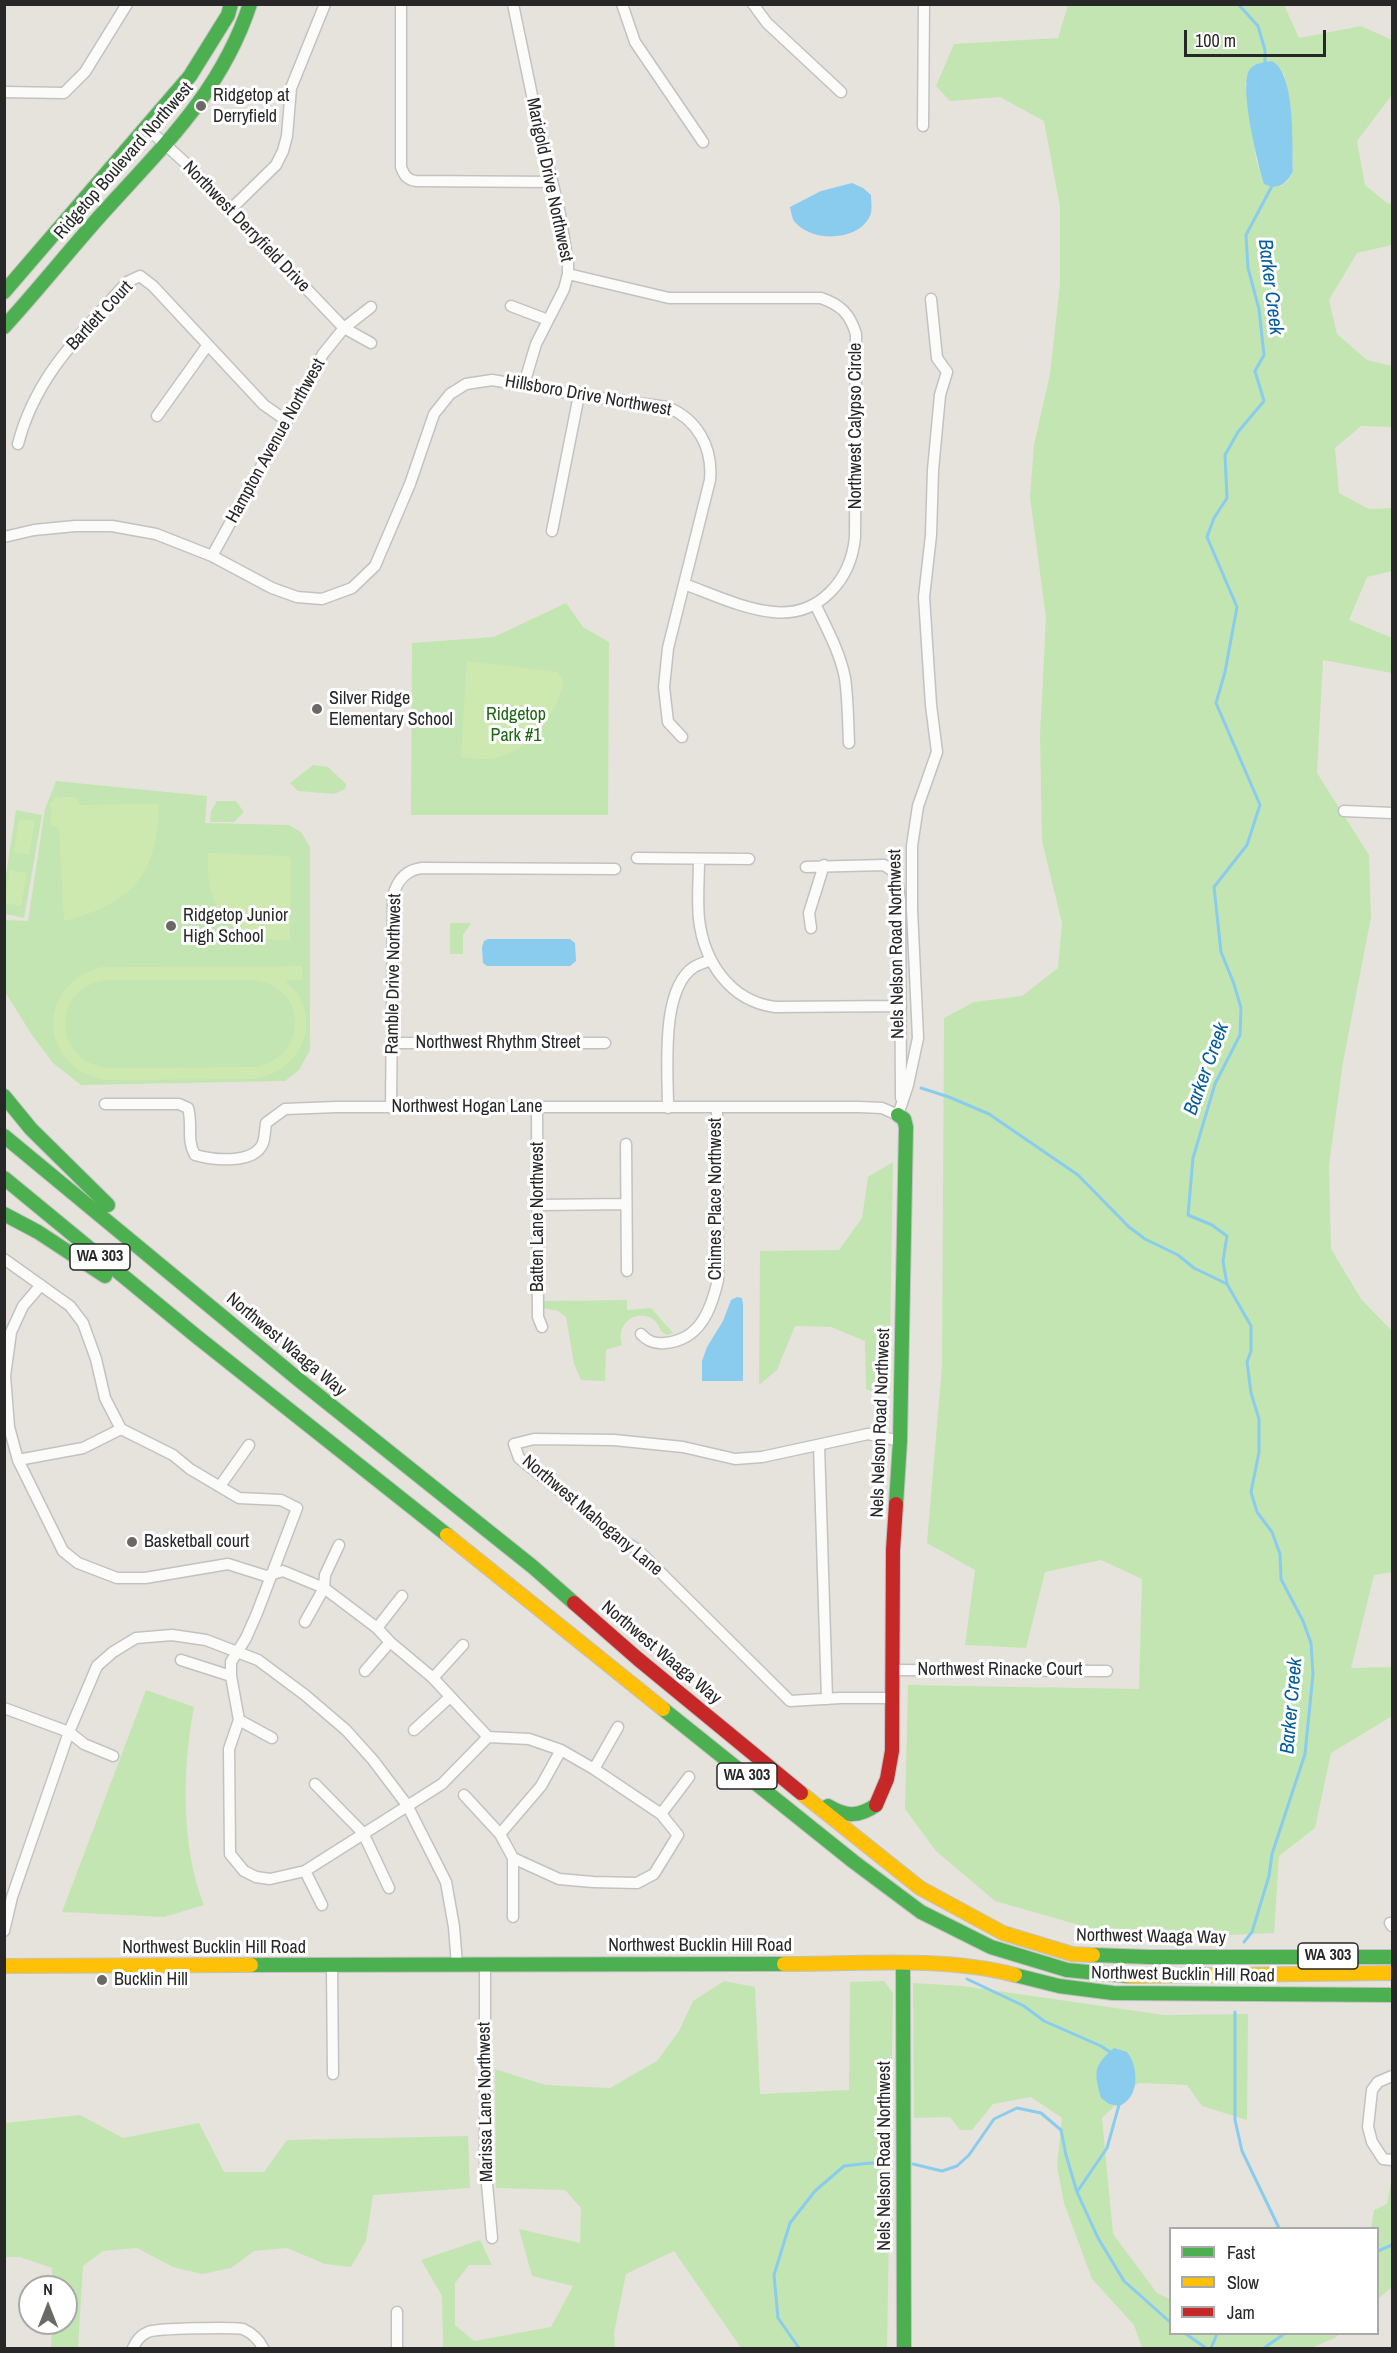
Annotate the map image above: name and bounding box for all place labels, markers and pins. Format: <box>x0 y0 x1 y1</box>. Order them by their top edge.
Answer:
place label: Ridgetop at Derryfield <box>213 85 289 128</box>
marker: Ridgetop at Derryfield <box>194 99 208 113</box>
place label: Silver Ridge Elementary School <box>329 688 453 730</box>
marker: Silver Ridge Elementary School <box>310 702 324 716</box>
place label: Ridgetop Junior High School <box>183 905 288 948</box>
marker: Ridgetop Junior High School <box>164 919 178 933</box>
place label: Basketball court <box>144 1531 249 1553</box>
marker: Basketball court <box>125 1535 139 1549</box>
place label: Bucklin Hill <box>114 1969 188 1991</box>
marker: Bucklin Hill <box>95 1973 109 1987</box>

